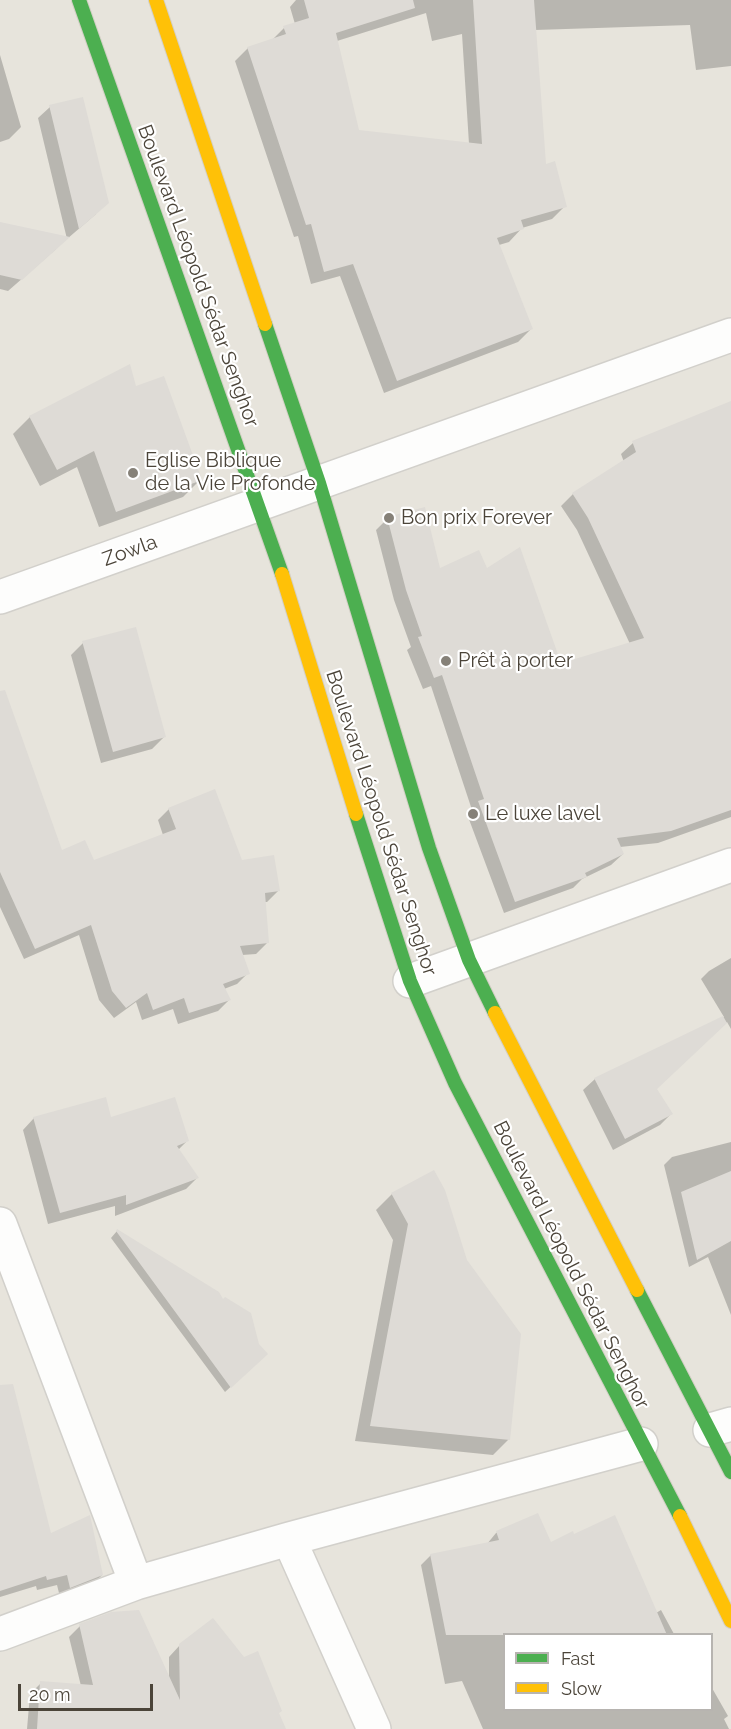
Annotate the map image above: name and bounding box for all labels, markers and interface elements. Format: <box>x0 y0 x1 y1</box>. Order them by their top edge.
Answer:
street label: Boulevard Léopold Sédar Senghor <box>132 122 264 430</box>
place label: Eglise Biblique de la Vie Profonde <box>145 449 315 496</box>
marker: Eglise Biblique de la Vie Profonde <box>126 466 140 480</box>
place label: Bon prix Forever <box>401 506 552 530</box>
marker: Bon prix Forever <box>382 511 396 525</box>
street label: Zowla <box>99 530 161 572</box>
place label: Prêt à porter <box>458 649 573 673</box>
marker: Prêt à porter <box>439 654 453 668</box>
street label: Boulevard Léopold Sédar Senghor <box>320 667 442 979</box>
place label: Le luxe lavel <box>485 802 601 826</box>
marker: Le luxe lavel <box>466 807 480 821</box>
street label: Boulevard Léopold Sédar Senghor <box>488 1117 654 1413</box>
legend <box>503 1633 713 1711</box>
text: Fast <box>561 1648 595 1669</box>
scale bar <box>21 1672 156 1710</box>
text: Slow <box>561 1678 602 1699</box>
text: 20 m <box>29 1684 71 1705</box>

